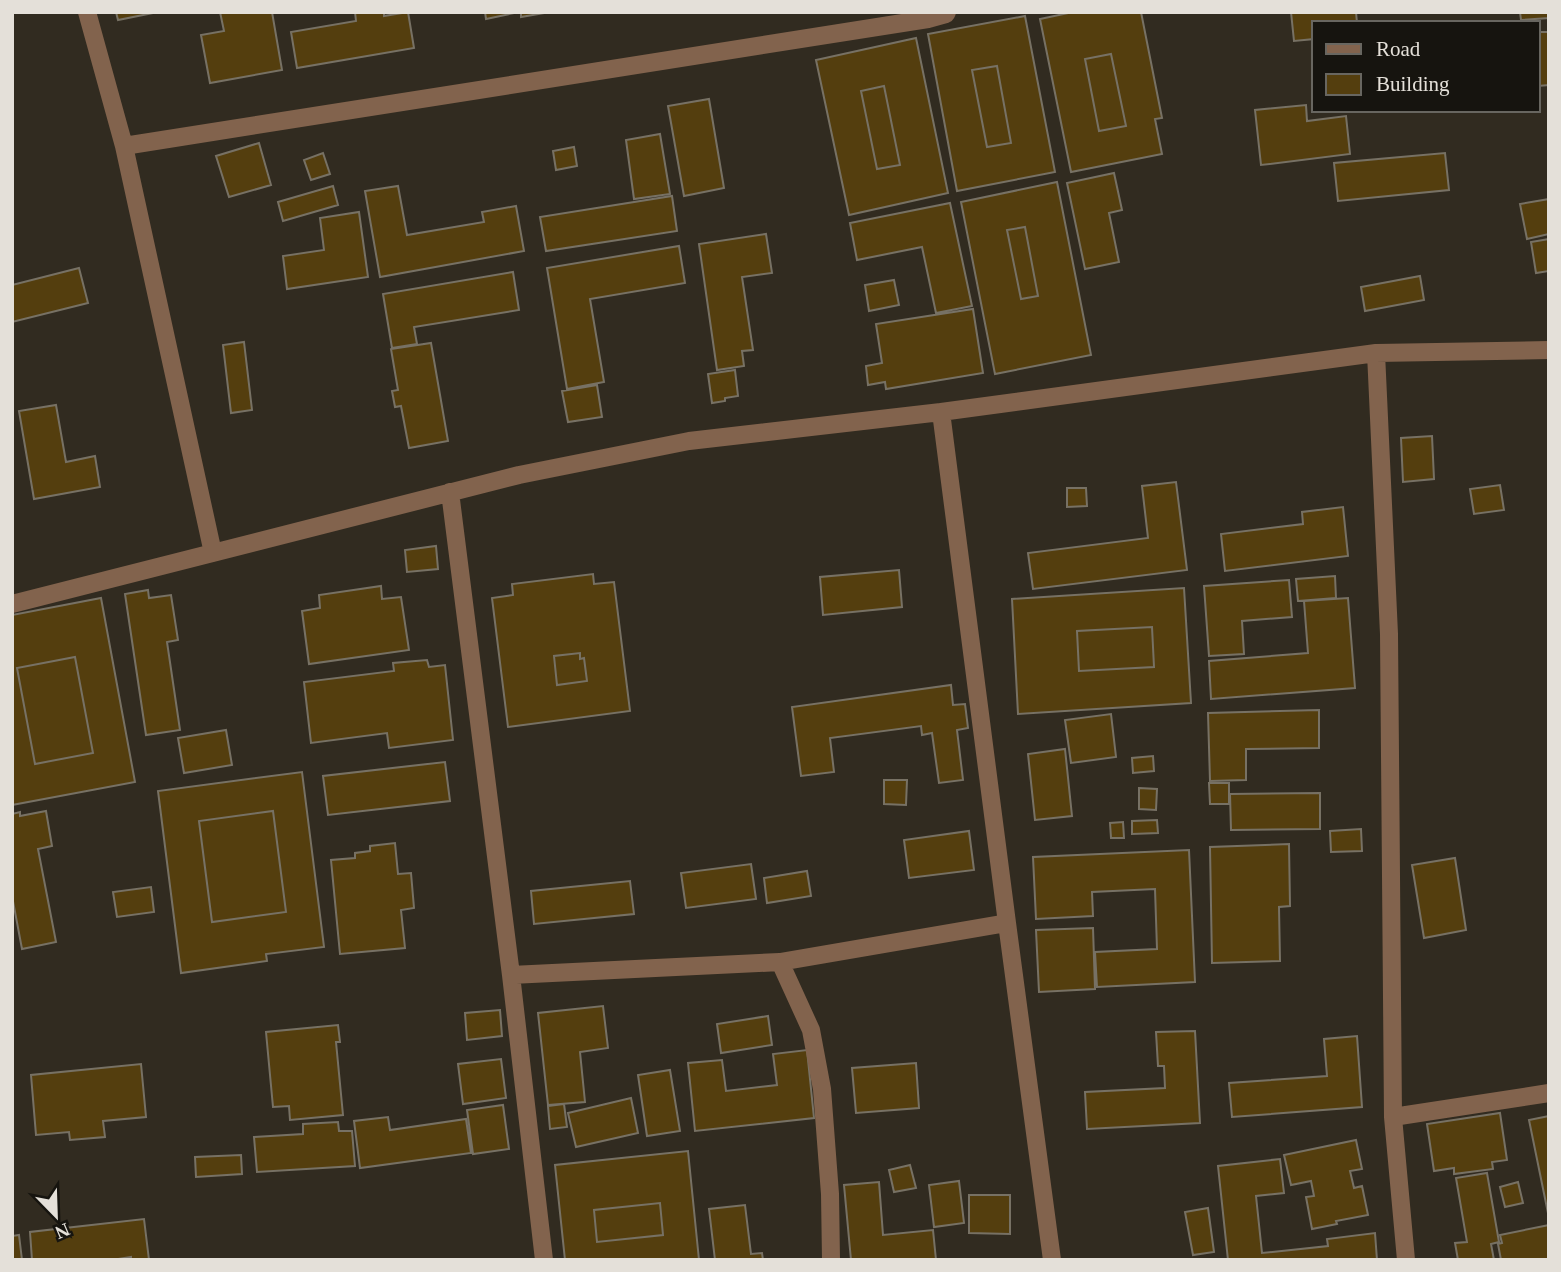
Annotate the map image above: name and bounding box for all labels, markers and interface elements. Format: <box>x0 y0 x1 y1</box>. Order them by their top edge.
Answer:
legend <box>1312 21 1540 112</box>
text: Road <box>1376 37 1421 61</box>
text: Building <box>1376 72 1450 96</box>
north arrow <box>21 1181 91 1251</box>
text: N <box>52 1219 73 1244</box>

